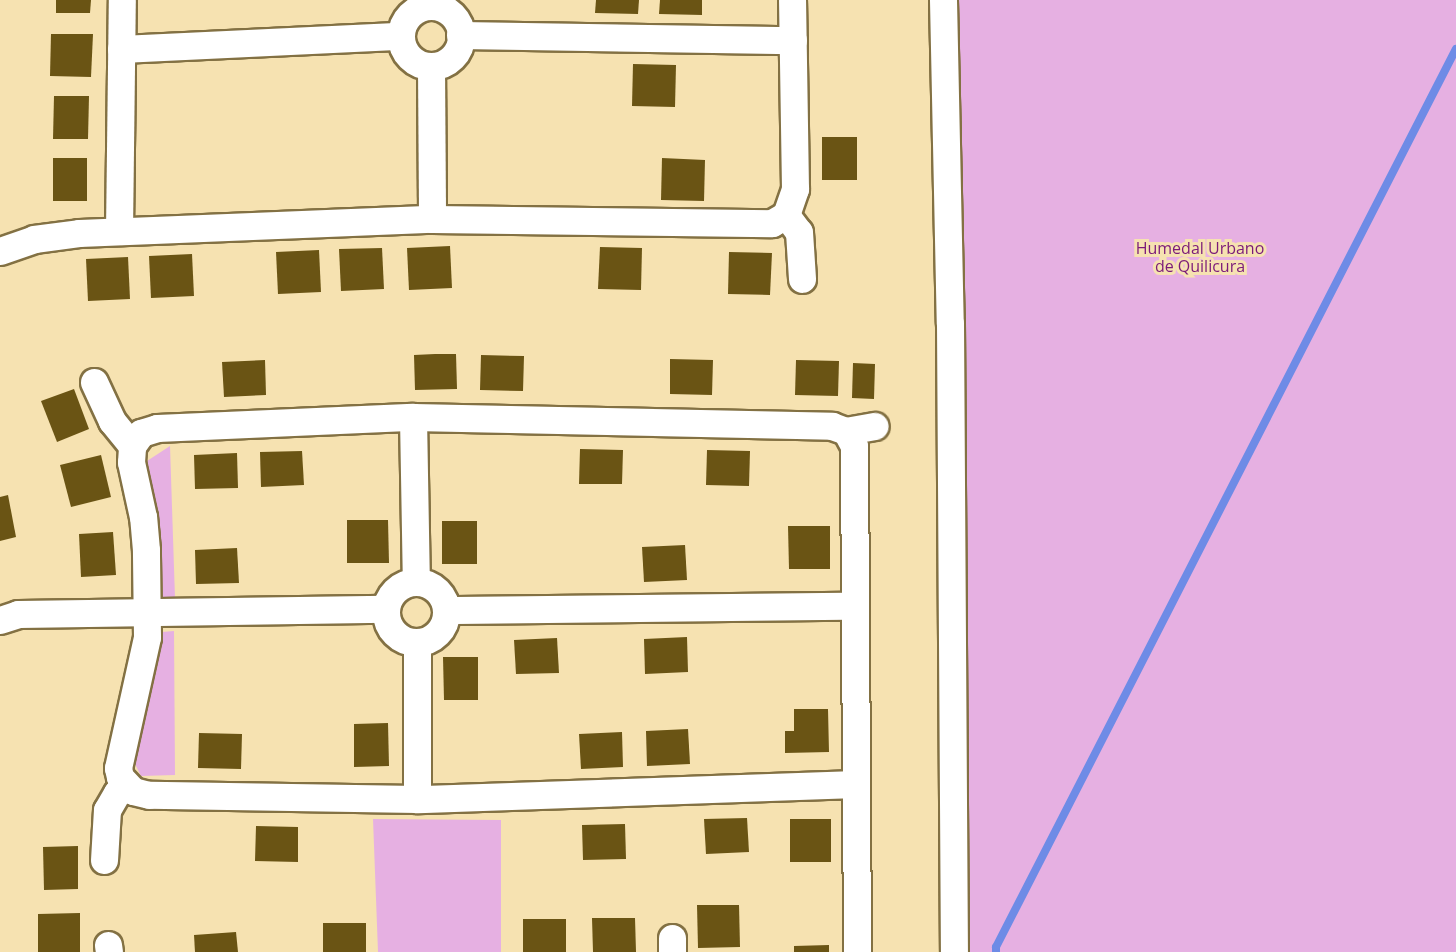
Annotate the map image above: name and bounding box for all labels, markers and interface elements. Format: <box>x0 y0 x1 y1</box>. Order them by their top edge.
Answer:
park label: Humedal Urbano de Quilicura <box>1136 238 1264 276</box>

